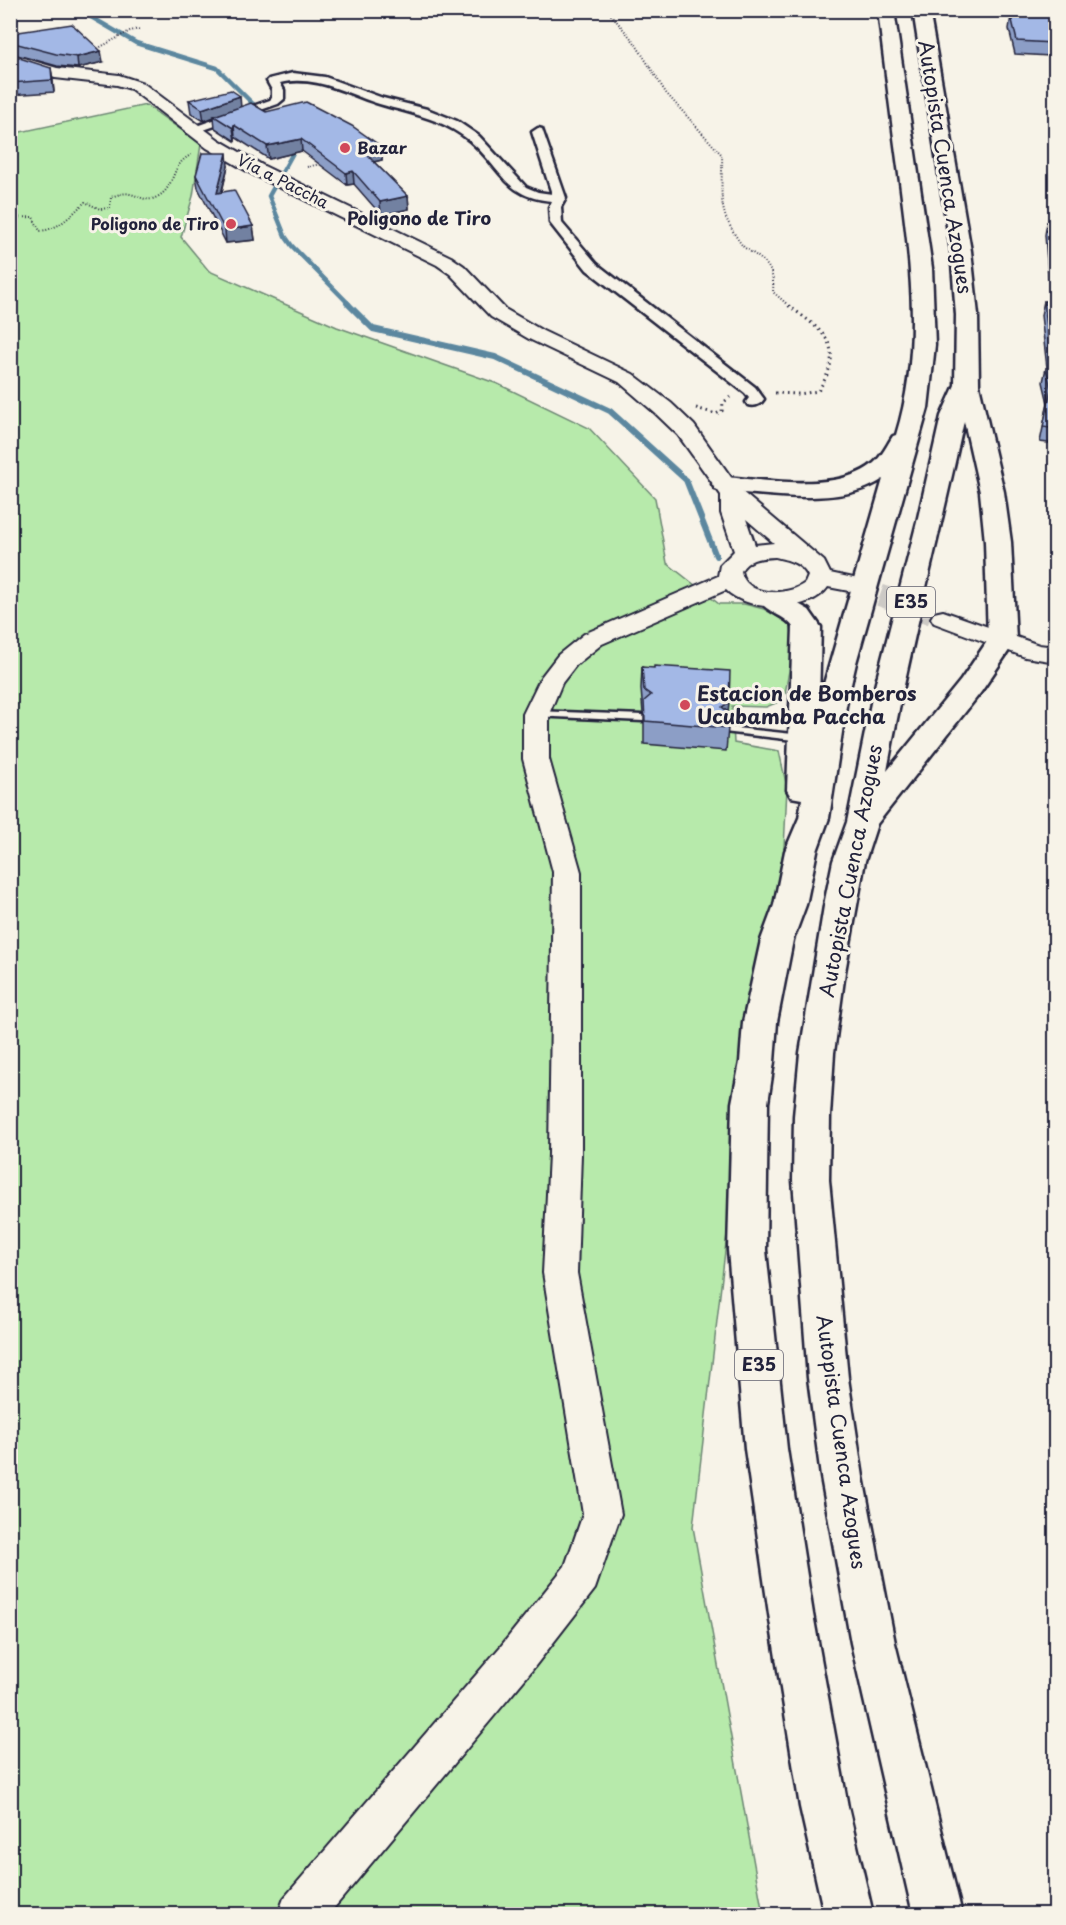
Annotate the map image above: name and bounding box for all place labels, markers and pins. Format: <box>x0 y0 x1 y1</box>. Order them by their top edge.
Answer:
place label: Bazar <box>357 135 408 159</box>
marker: Bazar <box>338 141 352 155</box>
place label: Poligono de Tiro <box>91 211 219 235</box>
marker: Poligono de Tiro <box>224 217 238 231</box>
place label: Estacion de Bomberos Ucubamba Paccha <box>697 678 917 731</box>
marker: Estacion de Bomberos Ucubamba Paccha <box>678 698 692 712</box>

